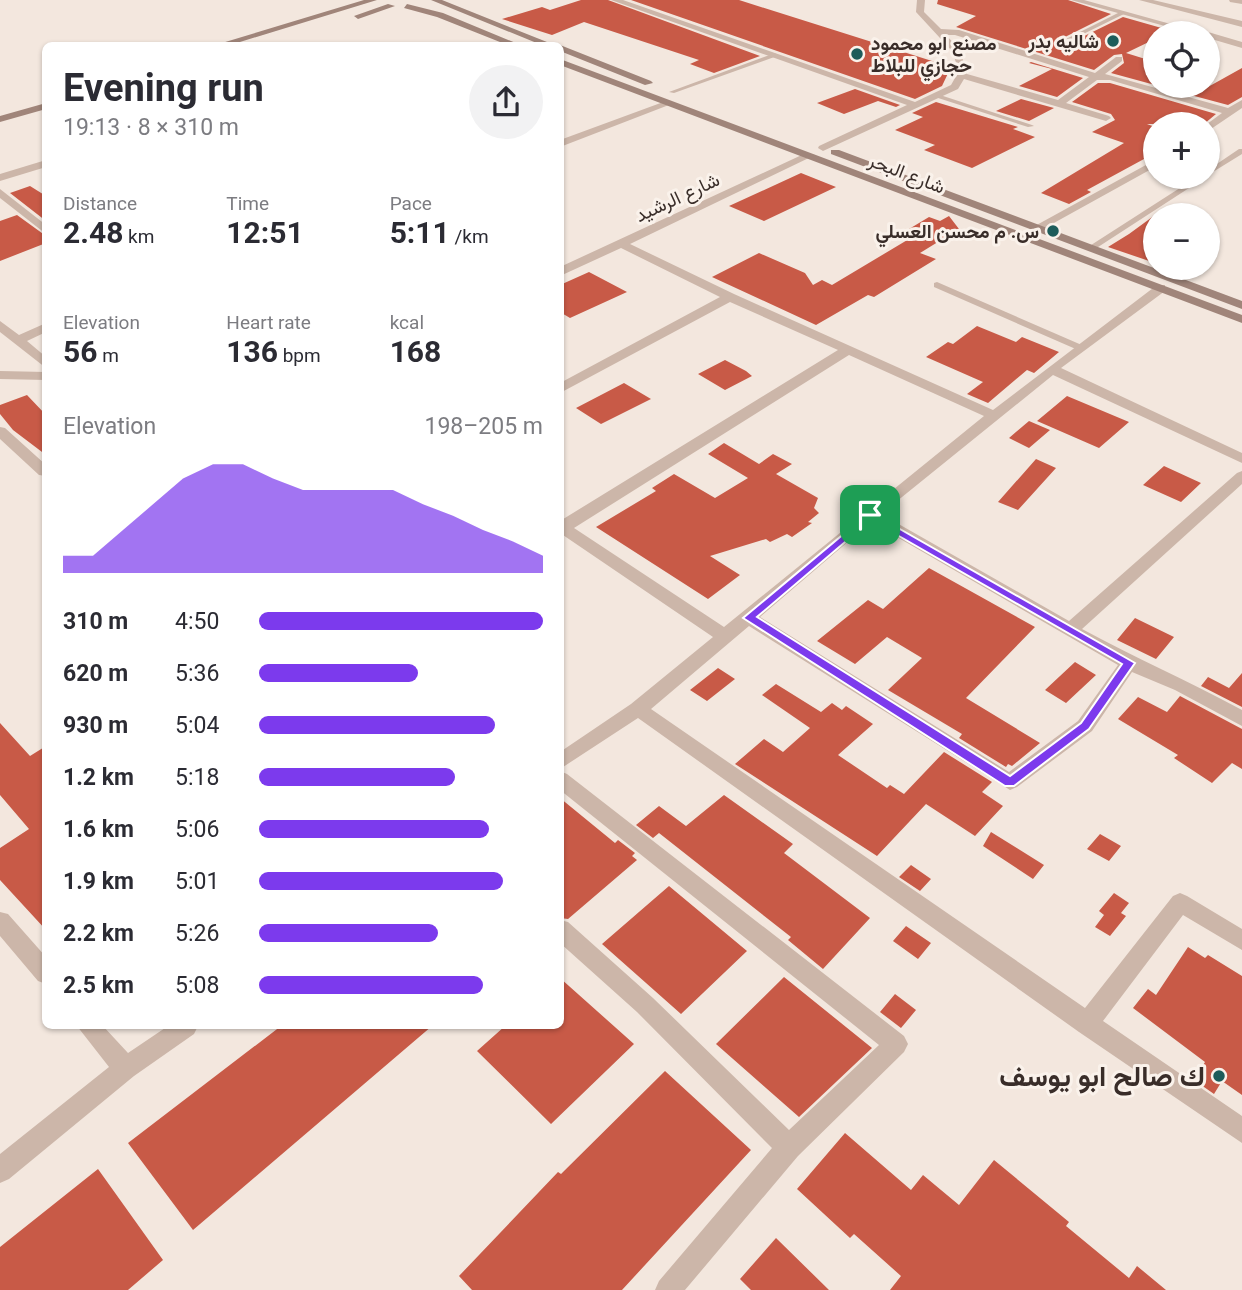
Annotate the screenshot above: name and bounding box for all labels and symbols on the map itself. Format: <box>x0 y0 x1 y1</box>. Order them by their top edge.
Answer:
place label: شاليه بدر <box>1027 30 1099 54</box>
place label: مصنع ابو محمود حجازي للبلاط <box>871 32 997 82</box>
marker: شاليه بدر <box>1105 33 1121 49</box>
marker: مصنع ابو محمود حجازي للبلاط <box>849 46 865 62</box>
street label: شارع البحر <box>864 148 948 199</box>
street label: شارع الرشيد <box>631 168 724 228</box>
place label: س. م محسن العسلي <box>875 220 1039 248</box>
marker: س. م محسن العسلي <box>1045 223 1061 239</box>
pin <box>840 485 900 545</box>
place label: ك صالح ابو يوسف <box>999 1060 1205 1096</box>
marker: ك صالح ابو يوسف <box>1211 1068 1227 1084</box>

